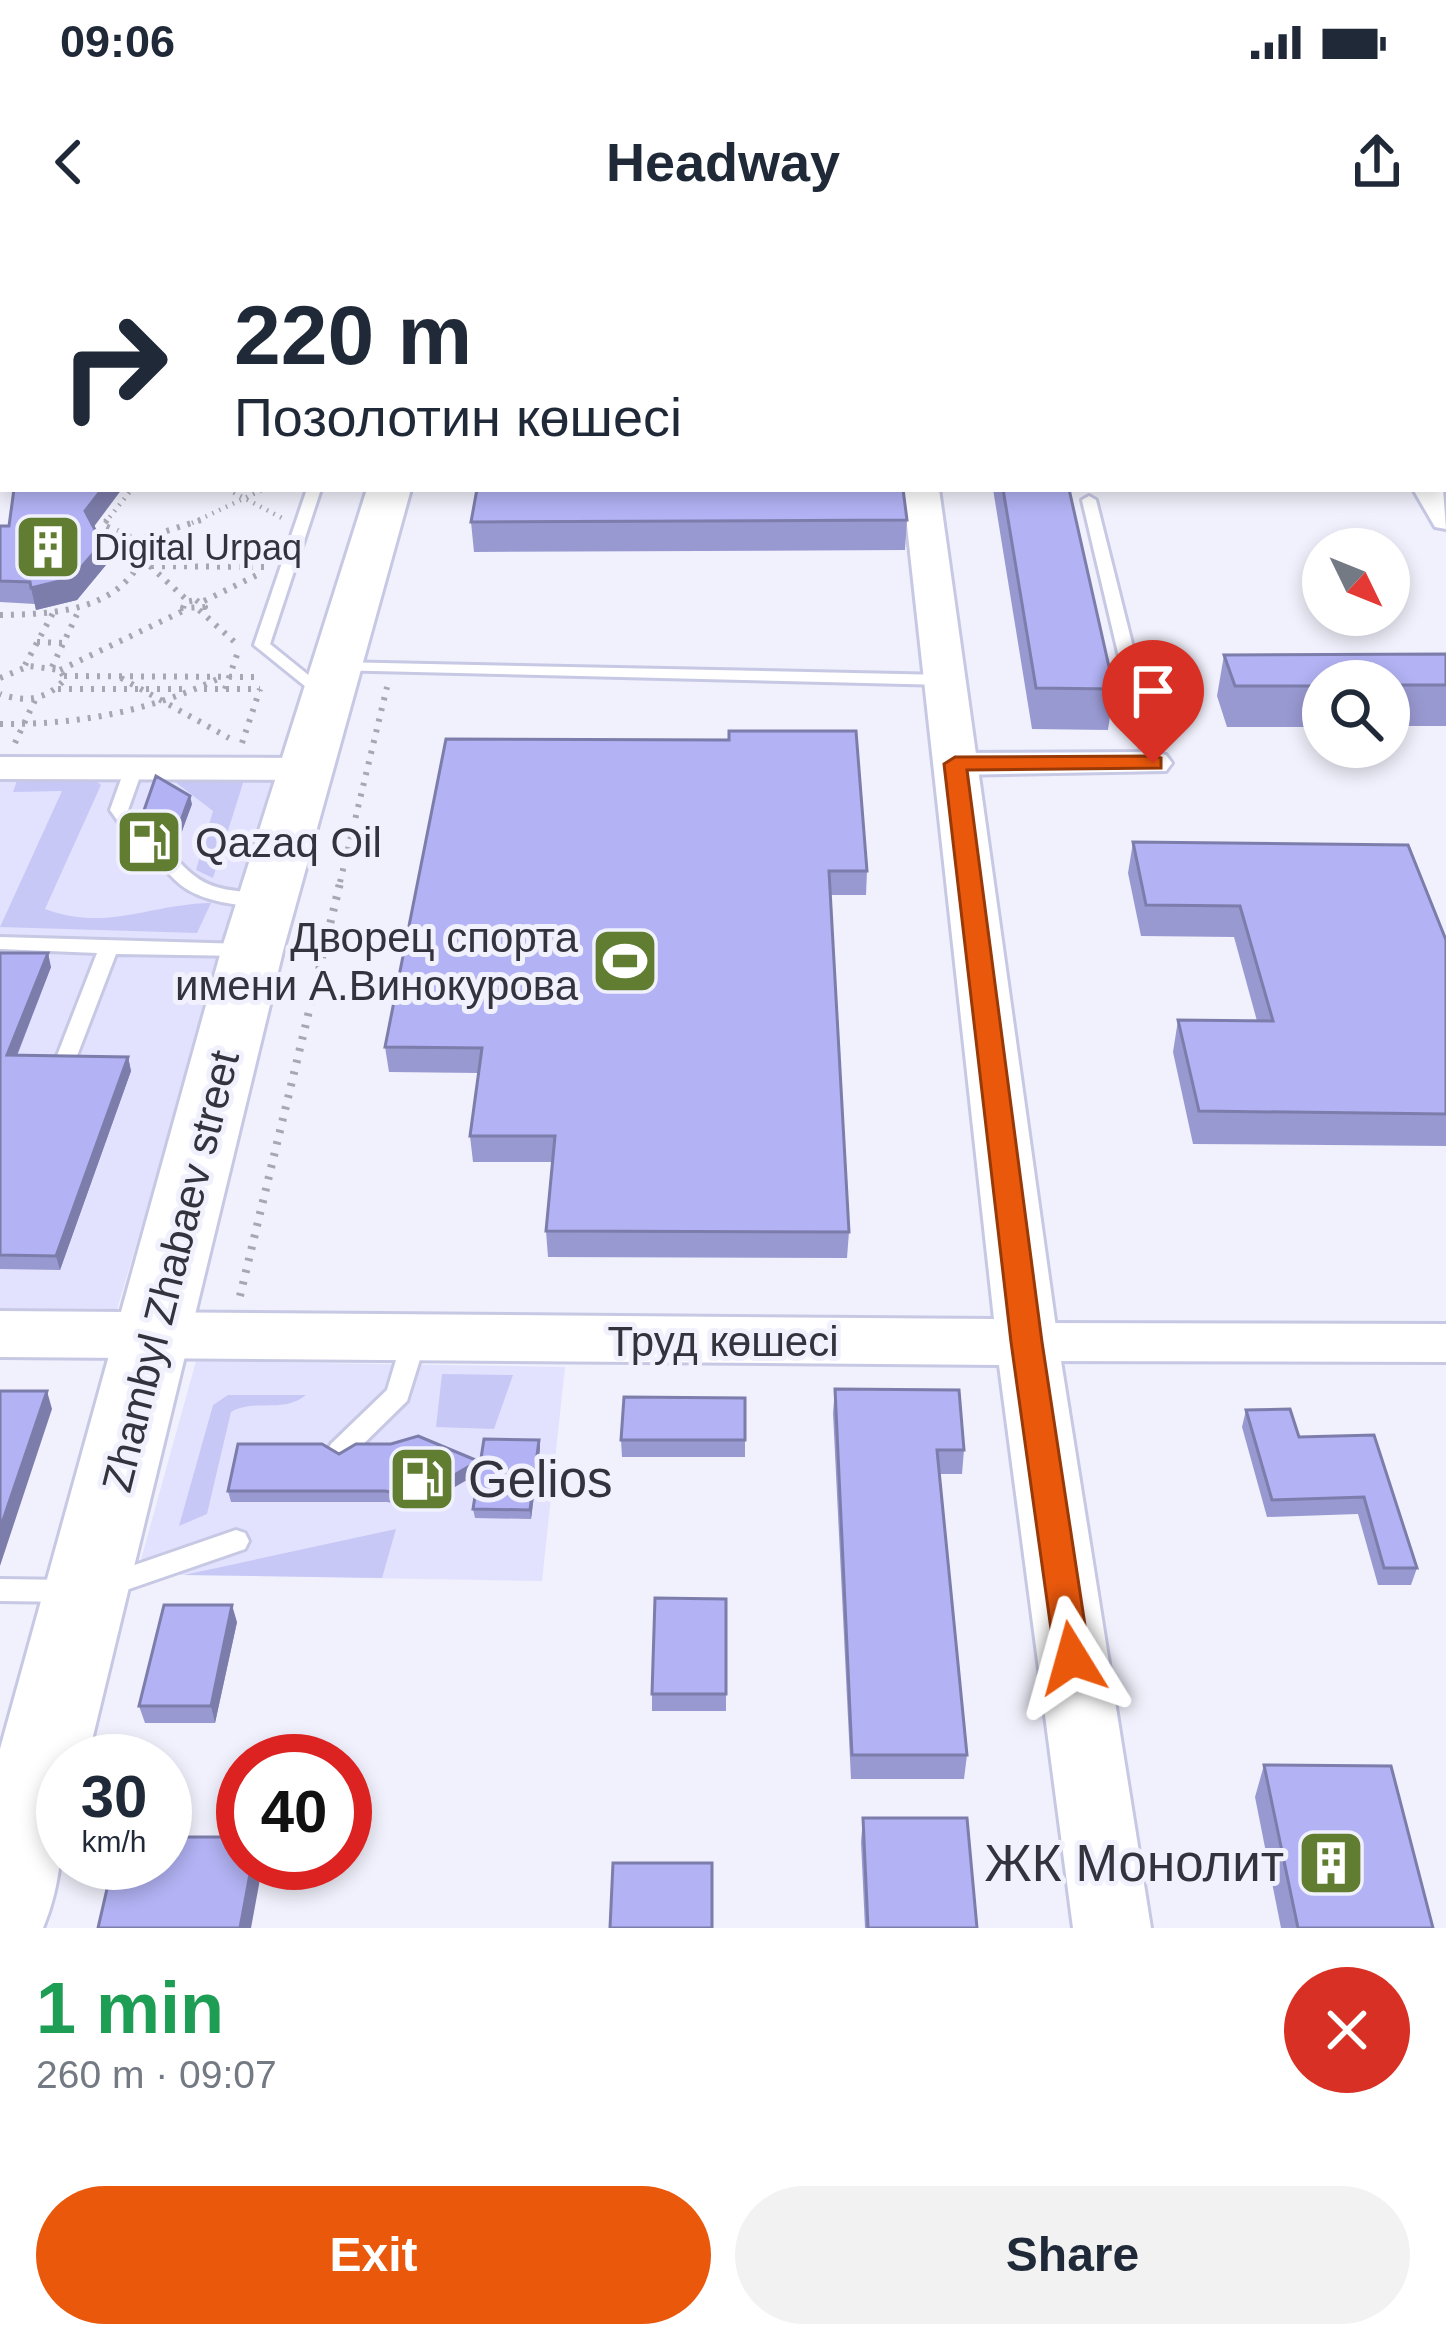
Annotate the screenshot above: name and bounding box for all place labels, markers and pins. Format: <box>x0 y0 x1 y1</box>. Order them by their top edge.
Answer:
building icon: Digital Urpaq <box>13 512 83 582</box>
place label: Digital Urpaq <box>94 527 302 568</box>
pin <box>1102 640 1204 763</box>
fuel station icon: Qazaq Oil <box>114 807 184 877</box>
place label: Qazaq Oil <box>195 819 382 866</box>
place label: Дворец спорта имени А.Винокурова <box>175 914 579 1009</box>
sports icon: Дворец спорта имени А.Винокурова <box>590 926 660 996</box>
fuel station icon: Gelios <box>387 1444 457 1514</box>
place label: Gelios <box>468 1451 613 1508</box>
building icon: ЖК Монолит <box>1296 1828 1366 1898</box>
place label: ЖК Монолит <box>985 1835 1284 1892</box>

